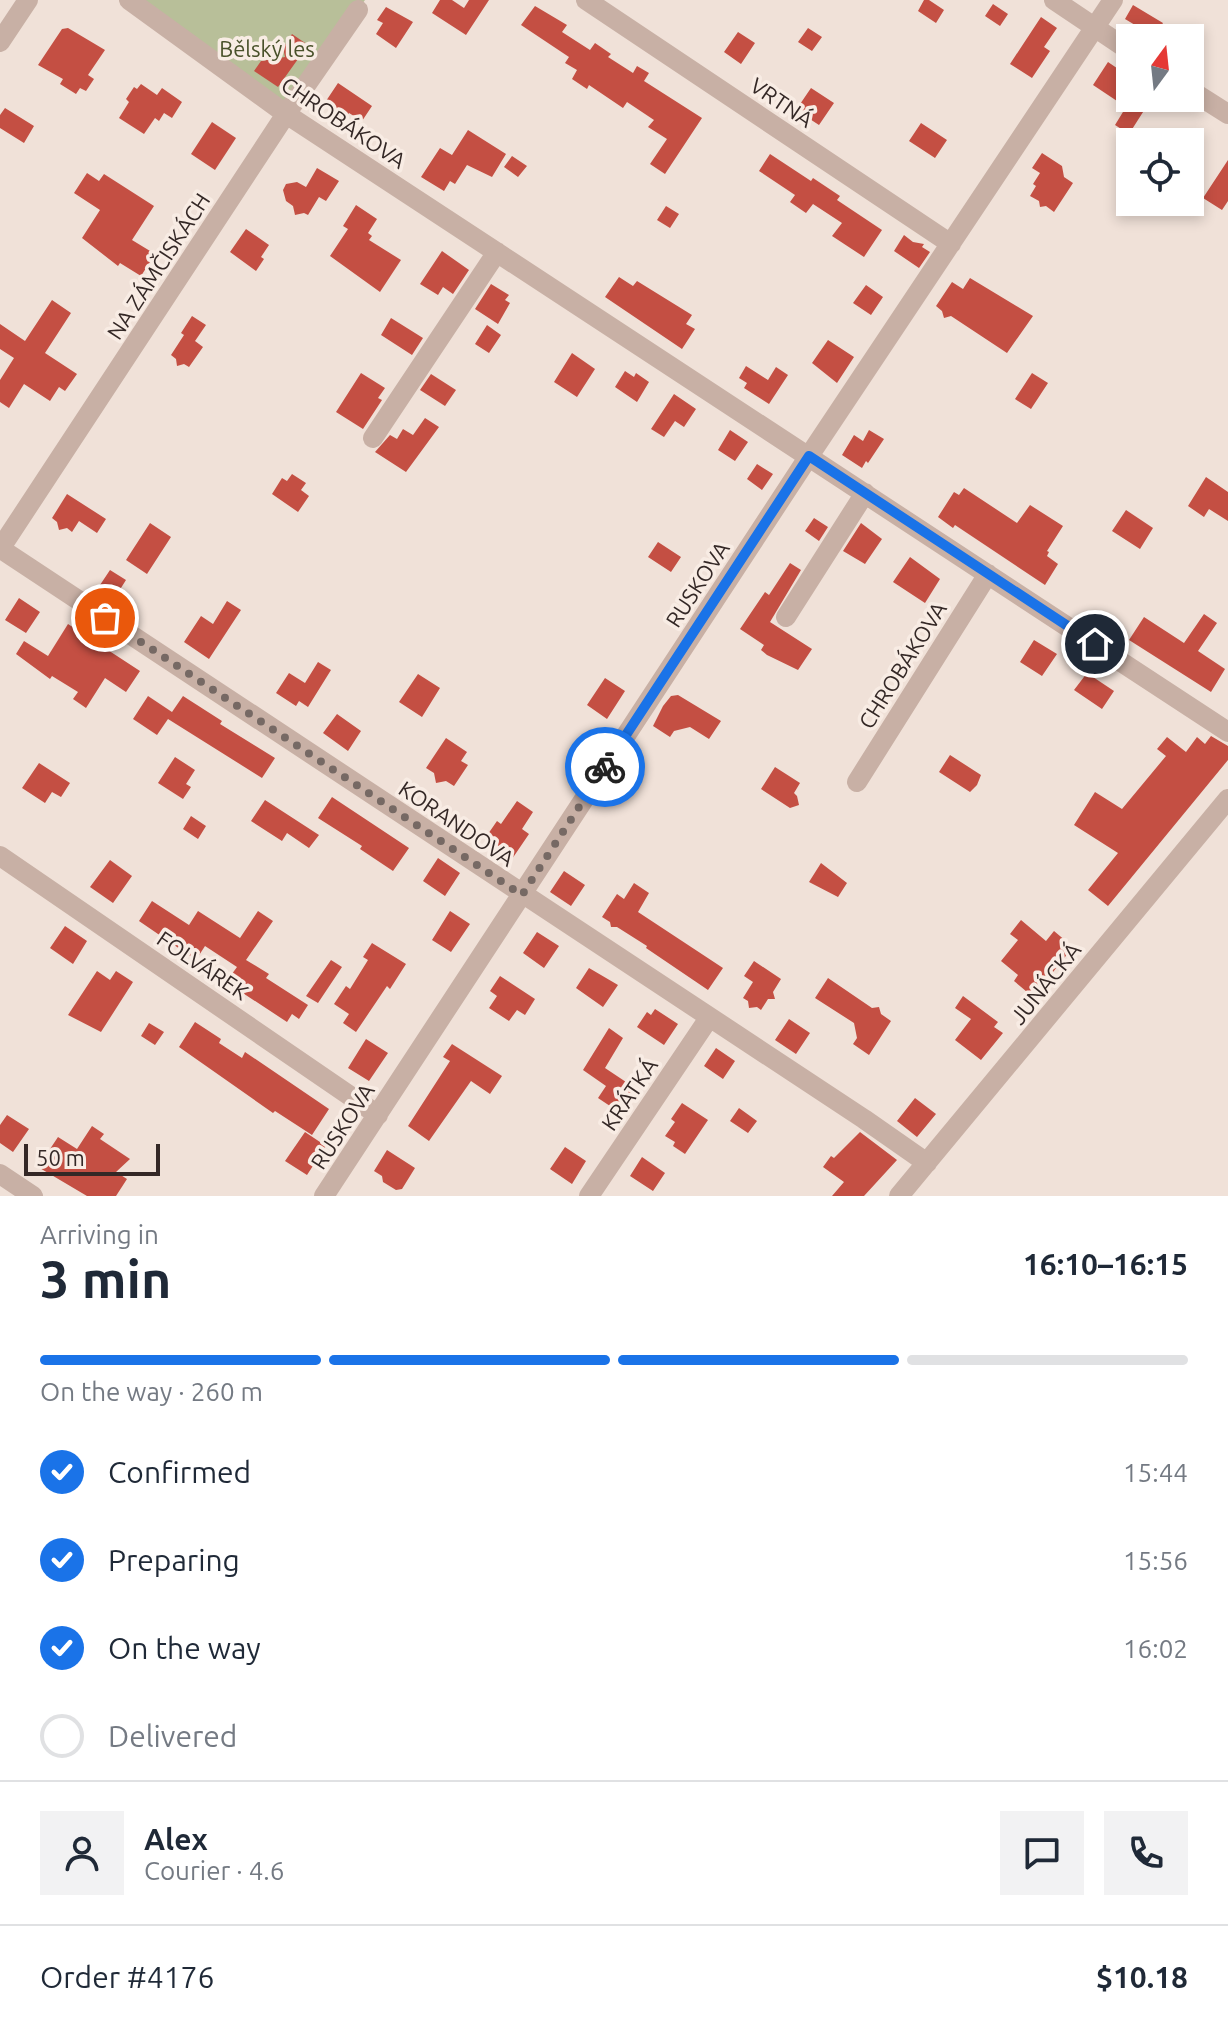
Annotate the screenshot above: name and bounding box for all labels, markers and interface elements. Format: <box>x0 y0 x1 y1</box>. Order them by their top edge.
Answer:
north arrow <box>1116 24 1204 112</box>
map controls <box>1116 24 1204 216</box>
park label: Bělský les <box>219 36 315 61</box>
street label: CHROBÁKOVA <box>277 70 412 173</box>
street label: VRTNÁ <box>746 71 819 132</box>
button: locate <box>1116 128 1204 216</box>
street label: NA ZÁMČISKÁCH <box>101 188 215 344</box>
street label: RUSKOVA <box>660 536 734 631</box>
pin <box>71 584 139 652</box>
icon: bag <box>83 596 127 640</box>
street label: CHROBÁKOVA <box>852 596 951 733</box>
pin <box>1061 610 1129 678</box>
icon: home <box>1073 622 1117 666</box>
courier <box>565 727 645 807</box>
icon: bike <box>583 745 627 789</box>
street label: KORANDOVA <box>395 775 520 871</box>
street label: FOLVÁREK <box>153 925 254 1005</box>
street label: JUNÁCKÁ <box>1004 936 1086 1029</box>
street label: KRÁTKÁ <box>595 1052 663 1135</box>
street label: RUSKOVA <box>305 1078 379 1173</box>
scale bar <box>24 1140 160 1176</box>
text: 50 m <box>36 1145 85 1170</box>
text: Arriving in <box>40 1220 159 1249</box>
text: 16:10–16:15 <box>1023 1247 1188 1281</box>
text: 3 min <box>40 1250 171 1308</box>
text: On the way · 260 m <box>40 1377 263 1406</box>
icon: check <box>40 1450 84 1494</box>
text: Confirmed <box>108 1455 251 1489</box>
text: 15:44 <box>1123 1458 1188 1487</box>
icon: check <box>40 1538 84 1582</box>
text: Preparing <box>108 1543 240 1577</box>
text: 15:56 <box>1123 1546 1188 1575</box>
icon: check <box>40 1626 84 1670</box>
text: On the way <box>108 1631 261 1665</box>
text: 16:02 <box>1123 1634 1188 1663</box>
text: Delivered <box>108 1719 237 1753</box>
button: person <box>40 1811 124 1895</box>
button: chat <box>1000 1811 1084 1895</box>
button: phone <box>1104 1811 1188 1895</box>
text: Alex <box>144 1822 208 1856</box>
text: Courier · 4.6 <box>144 1856 284 1885</box>
text: Order #4176 <box>40 1960 214 1994</box>
text: $10.18 <box>1096 1960 1188 1994</box>

